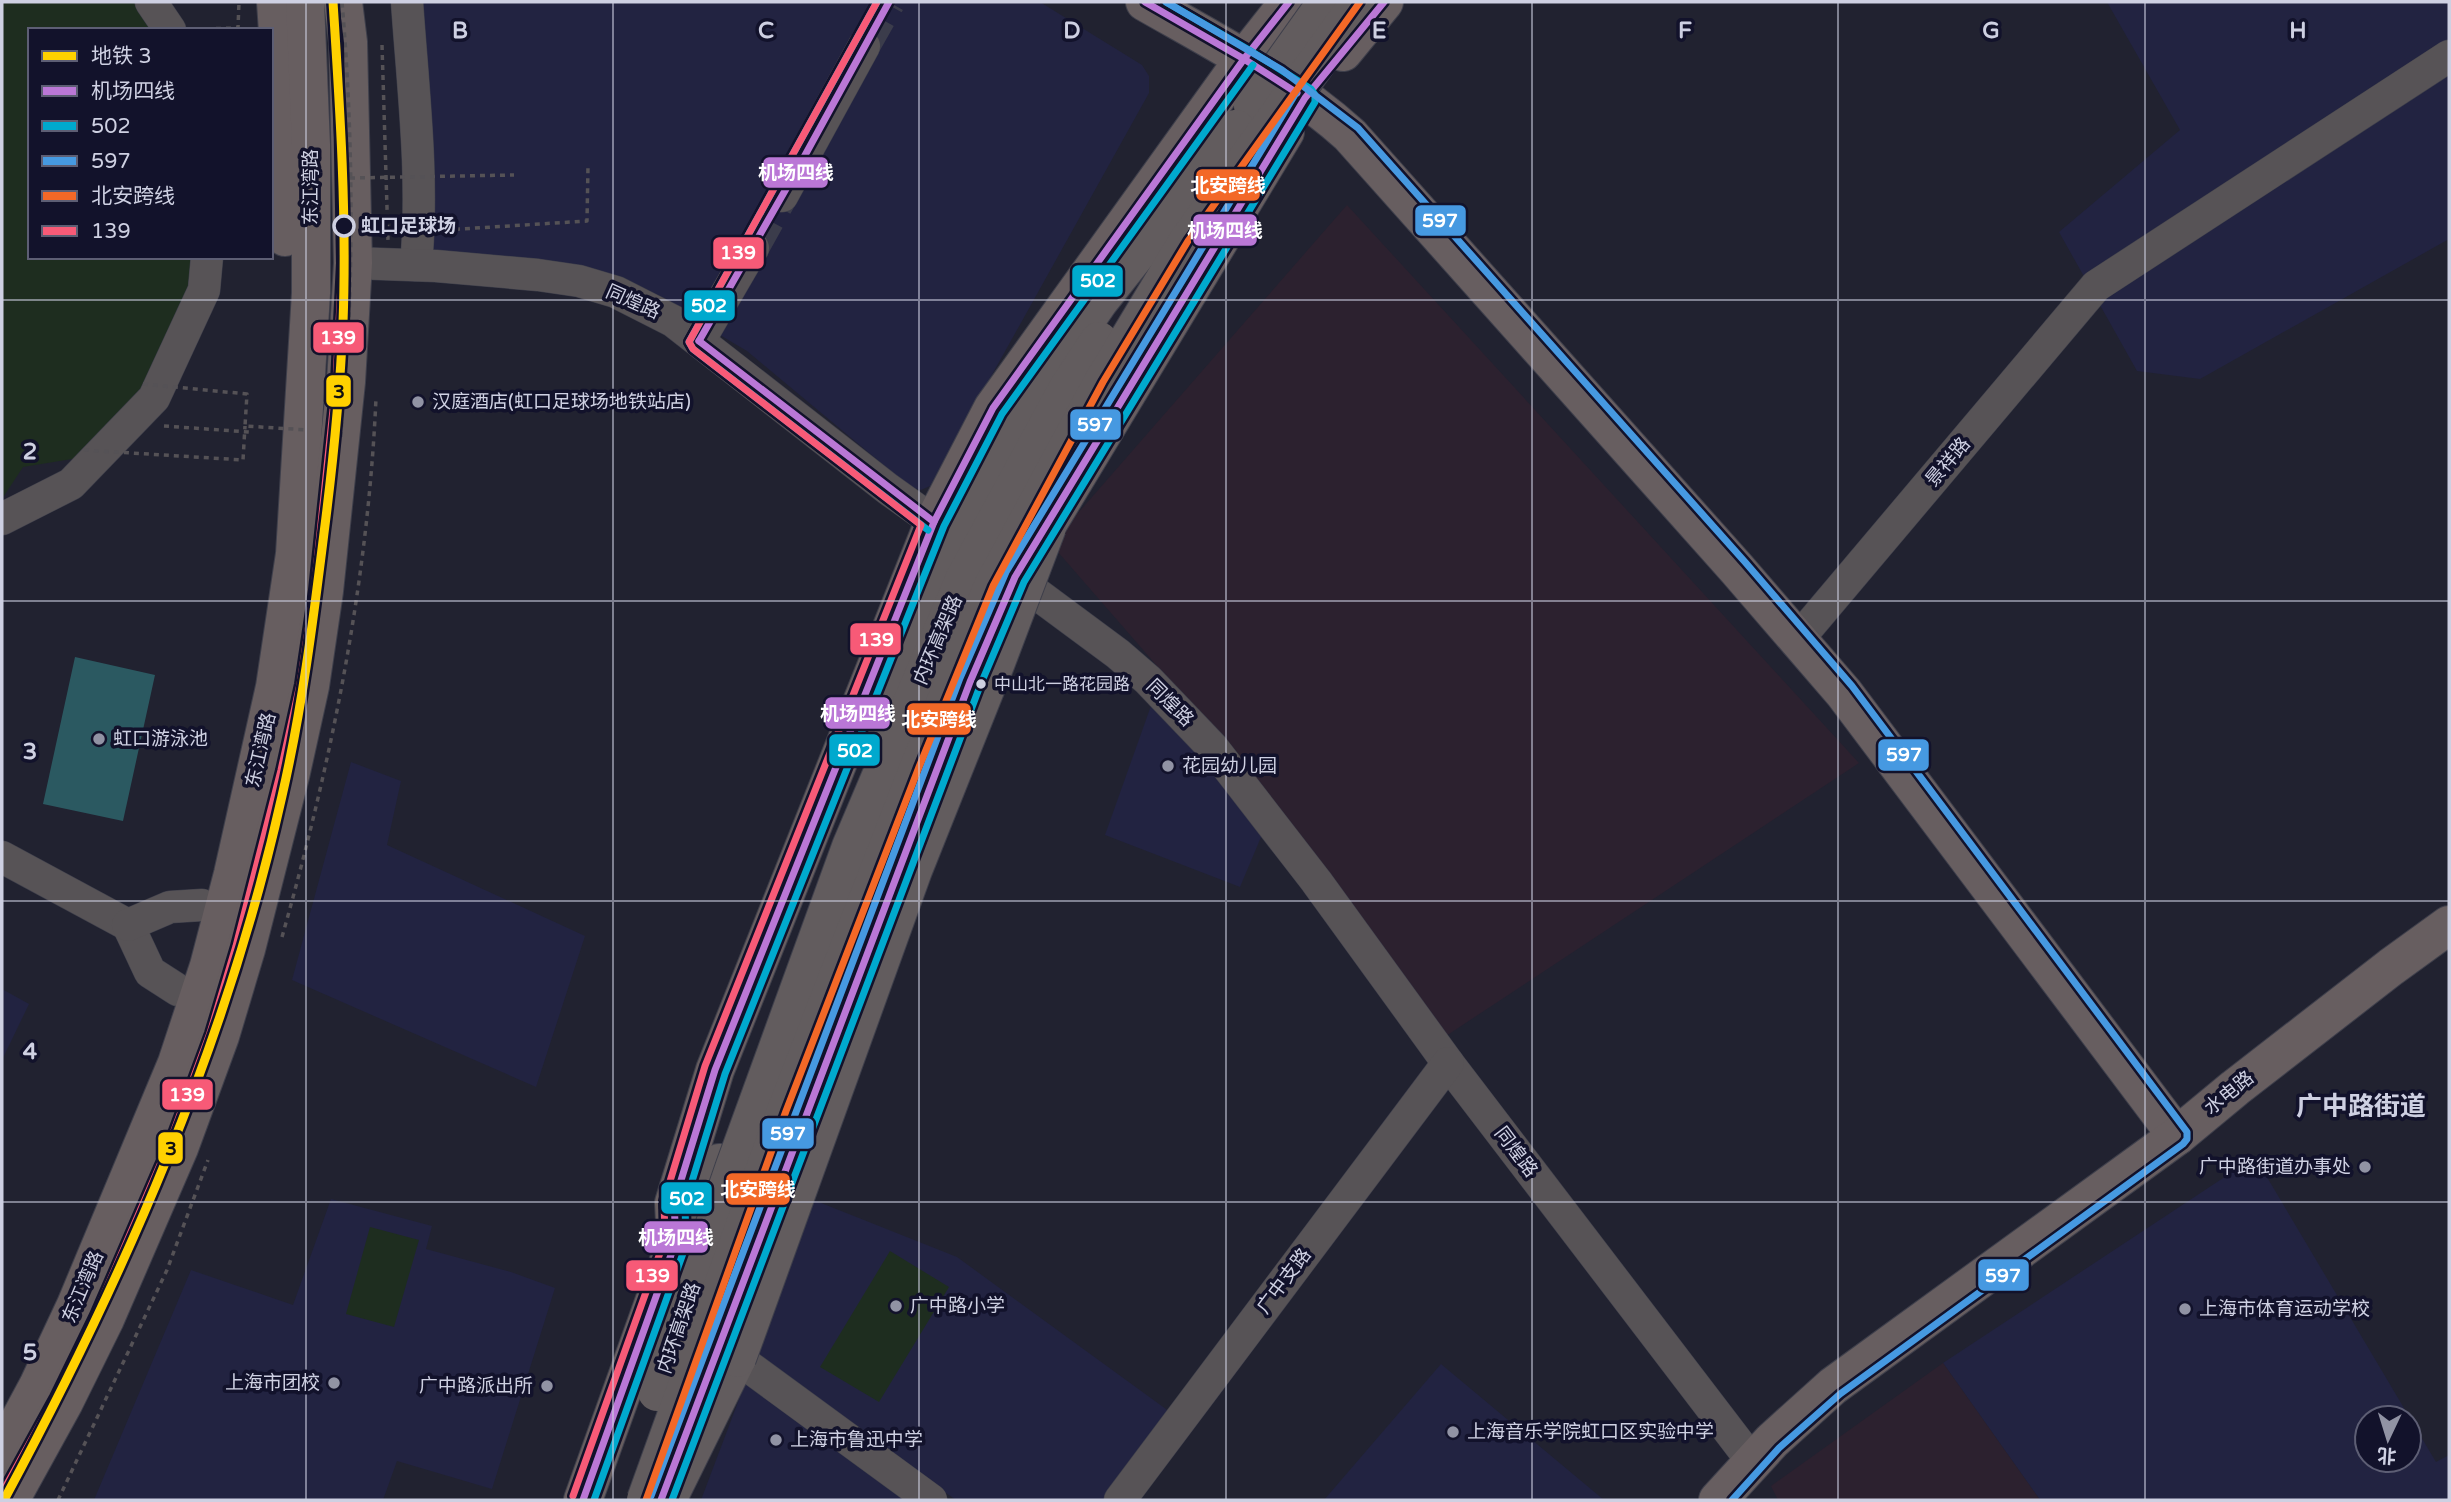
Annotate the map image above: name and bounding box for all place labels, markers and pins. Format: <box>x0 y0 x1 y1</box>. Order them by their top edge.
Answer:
marker: 虹口足球场 <box>333 215 355 237</box>
place label: 虹口足球场 <box>361 215 456 237</box>
place label: 汉庭酒店(虹口足球场地铁站店) <box>432 391 691 413</box>
marker: 汉庭酒店(虹口足球场地铁站店) <box>410 394 426 410</box>
place label: 中山北一路花园路 <box>994 674 1130 695</box>
marker: 中山北一路花园路 <box>974 677 988 691</box>
place label: 虹口游泳池 <box>113 728 208 750</box>
marker: 虹口游泳池 <box>91 731 107 747</box>
place label: 花园幼儿园 <box>1182 755 1277 777</box>
marker: 花园幼儿园 <box>1160 758 1176 774</box>
place label: 广中路街道办事处 <box>2199 1156 2351 1178</box>
marker: 广中路街道办事处 <box>2357 1159 2373 1175</box>
place label: 广中路小学 <box>910 1295 1005 1317</box>
marker: 广中路小学 <box>888 1298 904 1314</box>
place label: 上海市体育运动学校 <box>2199 1298 2370 1320</box>
marker: 上海市体育运动学校 <box>2177 1301 2193 1317</box>
place label: 上海市团校 <box>225 1372 320 1394</box>
marker: 上海市团校 <box>326 1375 342 1391</box>
place label: 广中路派出所 <box>419 1375 533 1397</box>
marker: 广中路派出所 <box>539 1378 555 1394</box>
place label: 上海音乐学院虹口区实验中学 <box>1467 1421 1714 1443</box>
marker: 上海音乐学院虹口区实验中学 <box>1445 1424 1461 1440</box>
place label: 上海市鲁迅中学 <box>790 1429 923 1451</box>
marker: 上海市鲁迅中学 <box>768 1432 784 1448</box>

